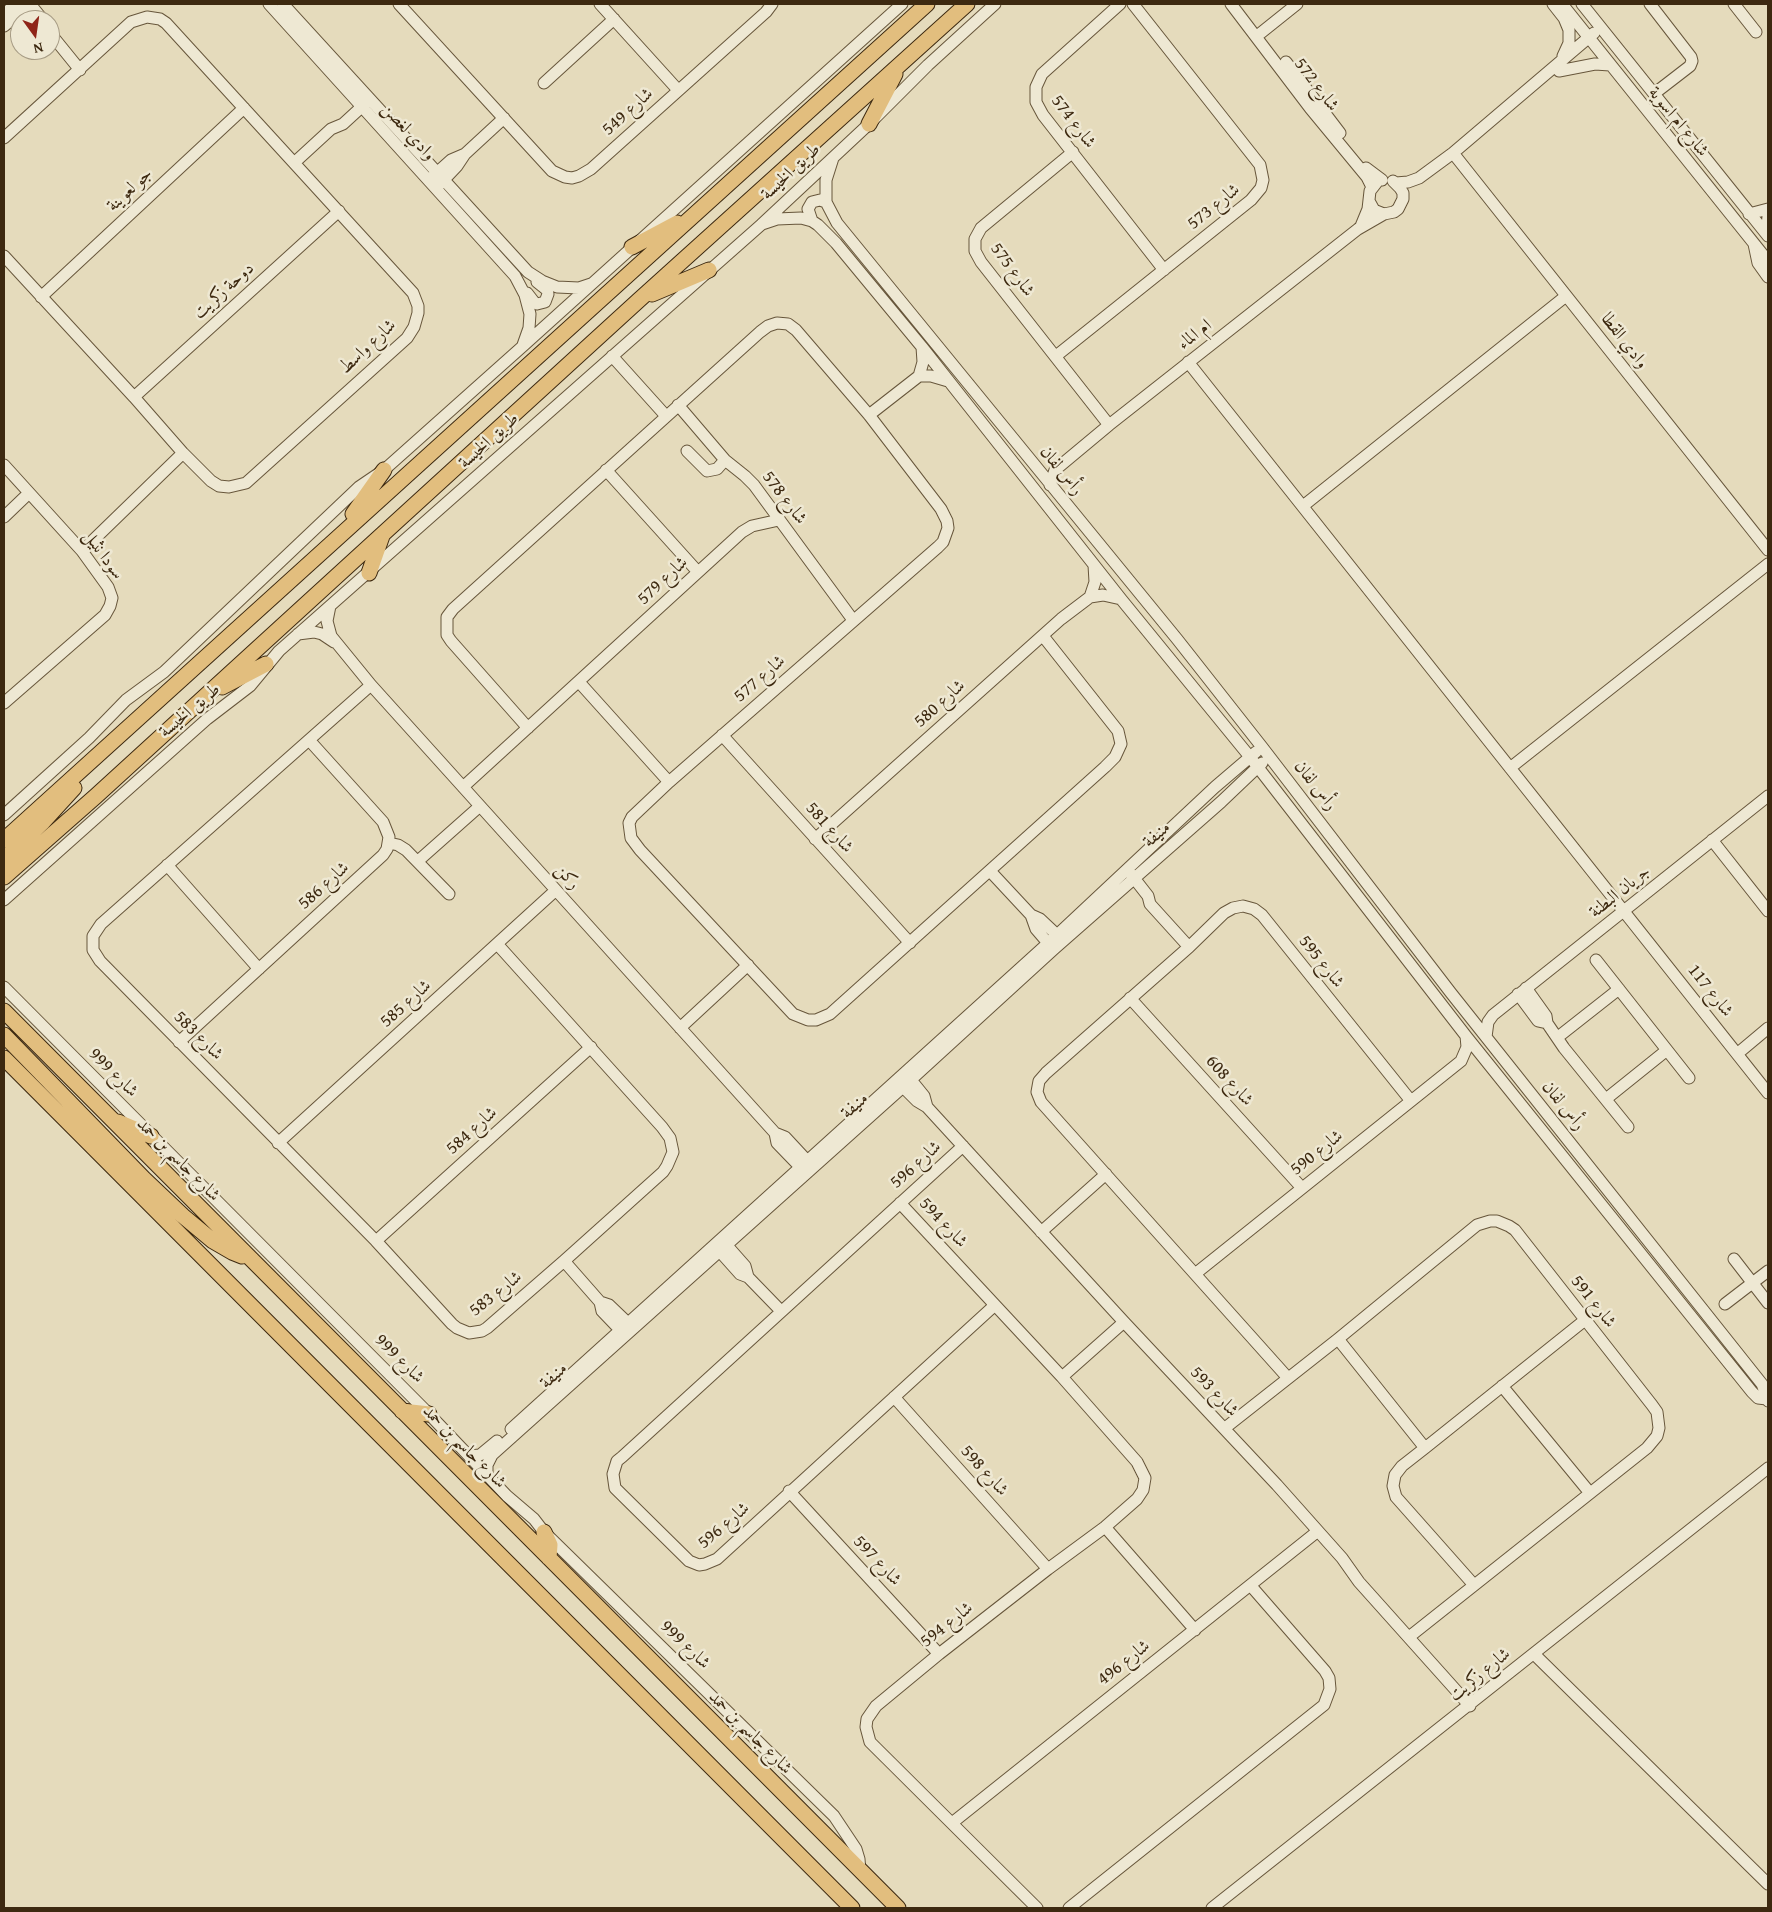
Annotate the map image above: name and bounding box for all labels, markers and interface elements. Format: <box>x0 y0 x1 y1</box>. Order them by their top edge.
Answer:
north arrow <box>10 10 60 60</box>
text: N <box>31 38 45 59</box>
street label: شارع 572 <box>1289 54 1343 116</box>
street label: شارع 549 <box>598 83 658 141</box>
street label: شارع ام اسوية <box>1643 83 1713 161</box>
street label: شارع 574 <box>1046 91 1100 153</box>
street label: وادي لغصن <box>376 98 440 166</box>
street label: طريق الخيسة <box>757 139 825 205</box>
street label: جو لعوينة <box>103 163 157 217</box>
street label: شارع 573 <box>1183 179 1245 235</box>
street label: شارع 575 <box>985 239 1039 301</box>
street label: دوحة زكريت <box>189 258 259 324</box>
street label: وادي القطا <box>1596 309 1652 373</box>
street label: شارع واسط <box>335 315 401 379</box>
street label: ام الماء <box>1174 315 1216 355</box>
street label: طريق الخيسة <box>454 408 524 474</box>
street label: رأس لفان <box>1034 442 1088 500</box>
street label: شارع 578 <box>757 467 811 529</box>
street label: سودا نثيل <box>78 526 128 584</box>
street label: شارع 579 <box>633 552 693 610</box>
street label: شارع 577 <box>730 651 790 707</box>
street label: شارع 580 <box>910 675 970 733</box>
street label: طريق الخيسة <box>155 679 225 743</box>
street label: رأس لفان <box>1289 757 1341 815</box>
street label: شارع 581 <box>800 798 858 858</box>
street label: منيفة <box>1139 817 1175 853</box>
street label: شارع 586 <box>294 857 354 915</box>
street label: ركن <box>550 860 584 894</box>
street label: جريان البطنة <box>1585 861 1655 923</box>
street label: شارع 595 <box>1294 931 1348 993</box>
street label: شارع 117 <box>1683 960 1737 1022</box>
street label: شارع 585 <box>376 975 436 1033</box>
street label: شارع 583 <box>169 1007 227 1065</box>
street label: شارع 999 <box>84 1044 142 1102</box>
street label: شارع 608 <box>1200 1051 1258 1111</box>
street label: رأس لفان <box>1536 1077 1590 1135</box>
street label: منيفة <box>837 1088 873 1124</box>
street label: شارع 584 <box>442 1102 502 1160</box>
street label: شارع جاسم بن حمد <box>132 1114 224 1206</box>
street label: شارع 590 <box>1286 1126 1348 1180</box>
street label: شارع 596 <box>886 1136 946 1194</box>
street label: شارع 594 <box>914 1193 972 1253</box>
street label: شارع 583 <box>465 1267 527 1321</box>
street label: شارع 591 <box>1566 1271 1620 1333</box>
street label: شارع 999 <box>370 1330 428 1388</box>
street label: منيفة <box>536 1358 572 1394</box>
street label: شارع 593 <box>1185 1362 1243 1422</box>
street label: شارع جاسم بن حمد <box>418 1401 510 1493</box>
street label: شارع 598 <box>955 1441 1013 1501</box>
street label: شارع 596 <box>694 1498 754 1554</box>
street label: شارع 597 <box>848 1531 906 1591</box>
street label: شارع 594 <box>916 1598 978 1652</box>
street label: شارع 999 <box>655 1616 715 1674</box>
street label: شارع 496 <box>1093 1636 1155 1690</box>
street label: شارع زكريت <box>1445 1644 1515 1706</box>
street label: شارع جاسم بن حمد <box>704 1687 796 1779</box>

